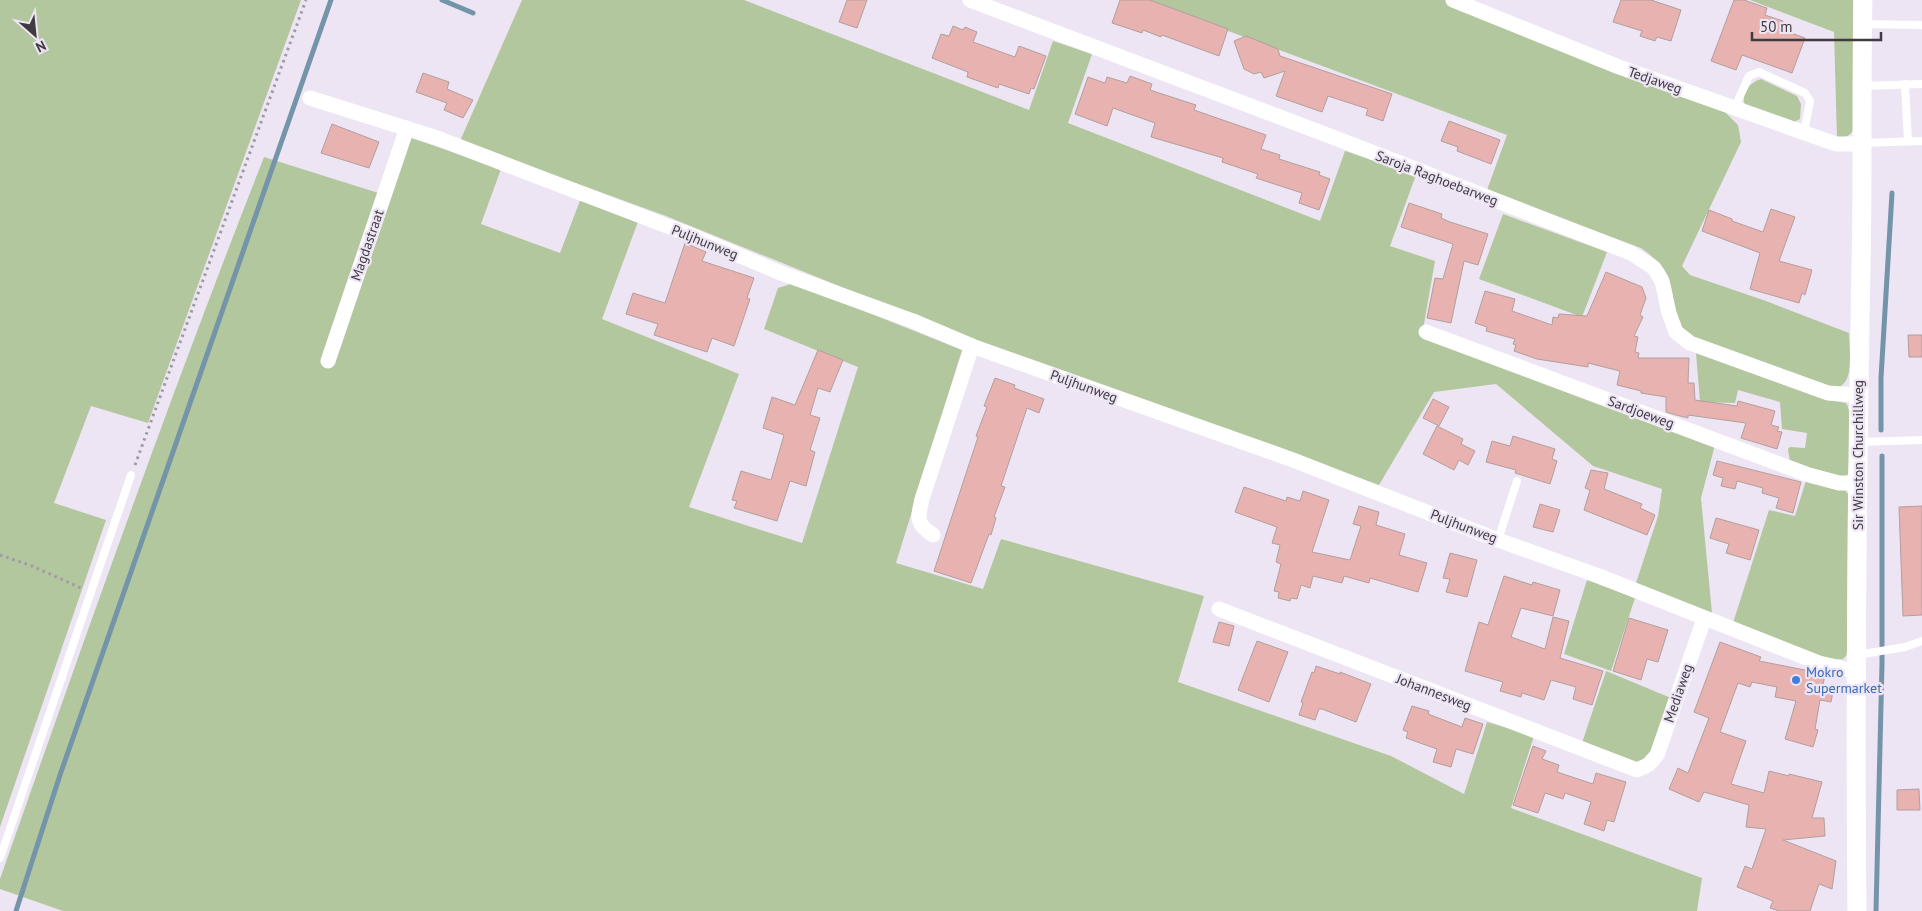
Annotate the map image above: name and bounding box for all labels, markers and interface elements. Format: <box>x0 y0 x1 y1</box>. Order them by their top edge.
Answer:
north arrow <box>10 10 60 60</box>
scale bar <box>1752 10 1881 42</box>
text: 50 m <box>1760 17 1793 36</box>
text: N <box>33 36 49 57</box>
street label: Tedjaweg <box>1626 62 1684 98</box>
street label: Saroja Raghoebarweg <box>1373 146 1501 210</box>
street label: Magdastraat <box>346 207 388 283</box>
street label: Puljhunweg <box>669 221 741 263</box>
street label: Puljhunweg <box>1048 366 1120 406</box>
street label: Sir Winston Churchillweg <box>1849 380 1867 530</box>
street label: Sardjoeweg <box>1605 392 1677 432</box>
street label: Puljhunweg <box>1428 505 1500 547</box>
street label: Mediaweg <box>1660 661 1696 725</box>
place label: Mokro Supermarket <box>1806 663 1882 697</box>
street label: Johannesweg <box>1393 669 1474 715</box>
marker: Mokro Supermarket <box>1790 674 1802 686</box>

